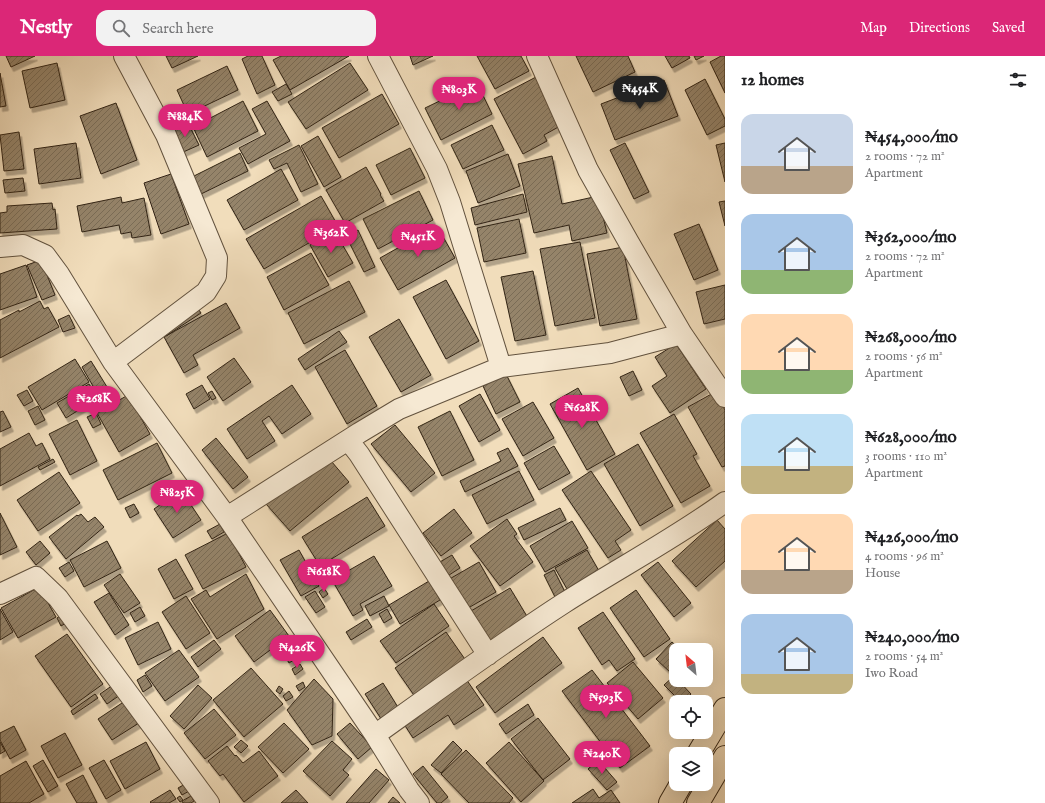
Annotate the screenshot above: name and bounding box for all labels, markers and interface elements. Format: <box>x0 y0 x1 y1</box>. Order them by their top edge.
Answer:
search box <box>96 10 376 46</box>
text: Nestly <box>20 16 72 40</box>
icon: search <box>110 17 132 39</box>
text: Search here <box>142 19 214 38</box>
text: Map <box>860 19 887 37</box>
text: Directions <box>909 19 970 37</box>
text: Saved <box>992 19 1025 37</box>
icon: filters <box>1007 69 1029 91</box>
text: 12 homes <box>741 70 804 91</box>
pin: ₦454K <box>612 76 668 110</box>
pin: ₦803K <box>431 77 487 111</box>
text: ₦454K <box>622 80 658 97</box>
text: ₦803K <box>441 81 477 98</box>
pin: ₦884K <box>157 104 213 138</box>
text: ₦884K <box>167 108 203 125</box>
text: ₦454,000/mo <box>865 127 958 148</box>
icon: home <box>773 130 821 178</box>
text: 2 rooms · 72 m² <box>865 148 945 165</box>
text: Apartment <box>865 165 923 182</box>
pin: ₦362K <box>303 220 359 254</box>
text: ₦362K <box>313 224 349 241</box>
pin: ₦451K <box>390 224 446 258</box>
text: ₦362,000/mo <box>865 227 956 248</box>
text: ₦451K <box>401 228 435 245</box>
icon: home <box>773 230 821 278</box>
text: 2 rooms · 72 m² <box>865 248 945 265</box>
text: Apartment <box>865 265 923 282</box>
text: ₦268,000/mo <box>865 327 957 348</box>
icon: home <box>773 330 821 378</box>
text: 2 rooms · 56 m² <box>865 348 943 365</box>
text: Apartment <box>865 365 923 382</box>
pin: ₦268K <box>66 386 122 420</box>
text: ₦268K <box>76 390 112 407</box>
pin: ₦628K <box>554 395 610 429</box>
text: ₦628K <box>564 399 600 416</box>
text: ₦628,000/mo <box>865 427 957 448</box>
icon: home <box>773 430 821 478</box>
text: 3 rooms · 110 m² <box>865 448 947 465</box>
text: Apartment <box>865 465 923 482</box>
pin: ₦825K <box>149 480 205 514</box>
text: ₦825K <box>160 484 194 501</box>
text: ₦426,000/mo <box>865 527 958 548</box>
icon: home <box>773 530 821 578</box>
text: 4 rooms · 96 m² <box>865 548 944 565</box>
pin: ₦618K <box>296 559 352 593</box>
text: ₦618K <box>307 563 341 580</box>
text: House <box>865 565 900 582</box>
text: ₦240,000/mo <box>865 627 960 648</box>
icon: home <box>773 630 821 678</box>
pin: ₦426K <box>269 635 325 669</box>
text: ₦426K <box>279 639 315 656</box>
north arrow <box>669 643 713 687</box>
map controls <box>669 643 713 791</box>
text: 2 rooms · 54 m² <box>865 648 943 665</box>
text: Iwo Road <box>865 665 918 682</box>
pin: ₦593K <box>578 685 634 719</box>
text: ₦593K <box>589 689 623 706</box>
button: locate <box>669 695 713 739</box>
pin: ₦240K <box>574 741 630 775</box>
text: ₦240K <box>583 745 621 762</box>
button: layers <box>669 747 713 791</box>

